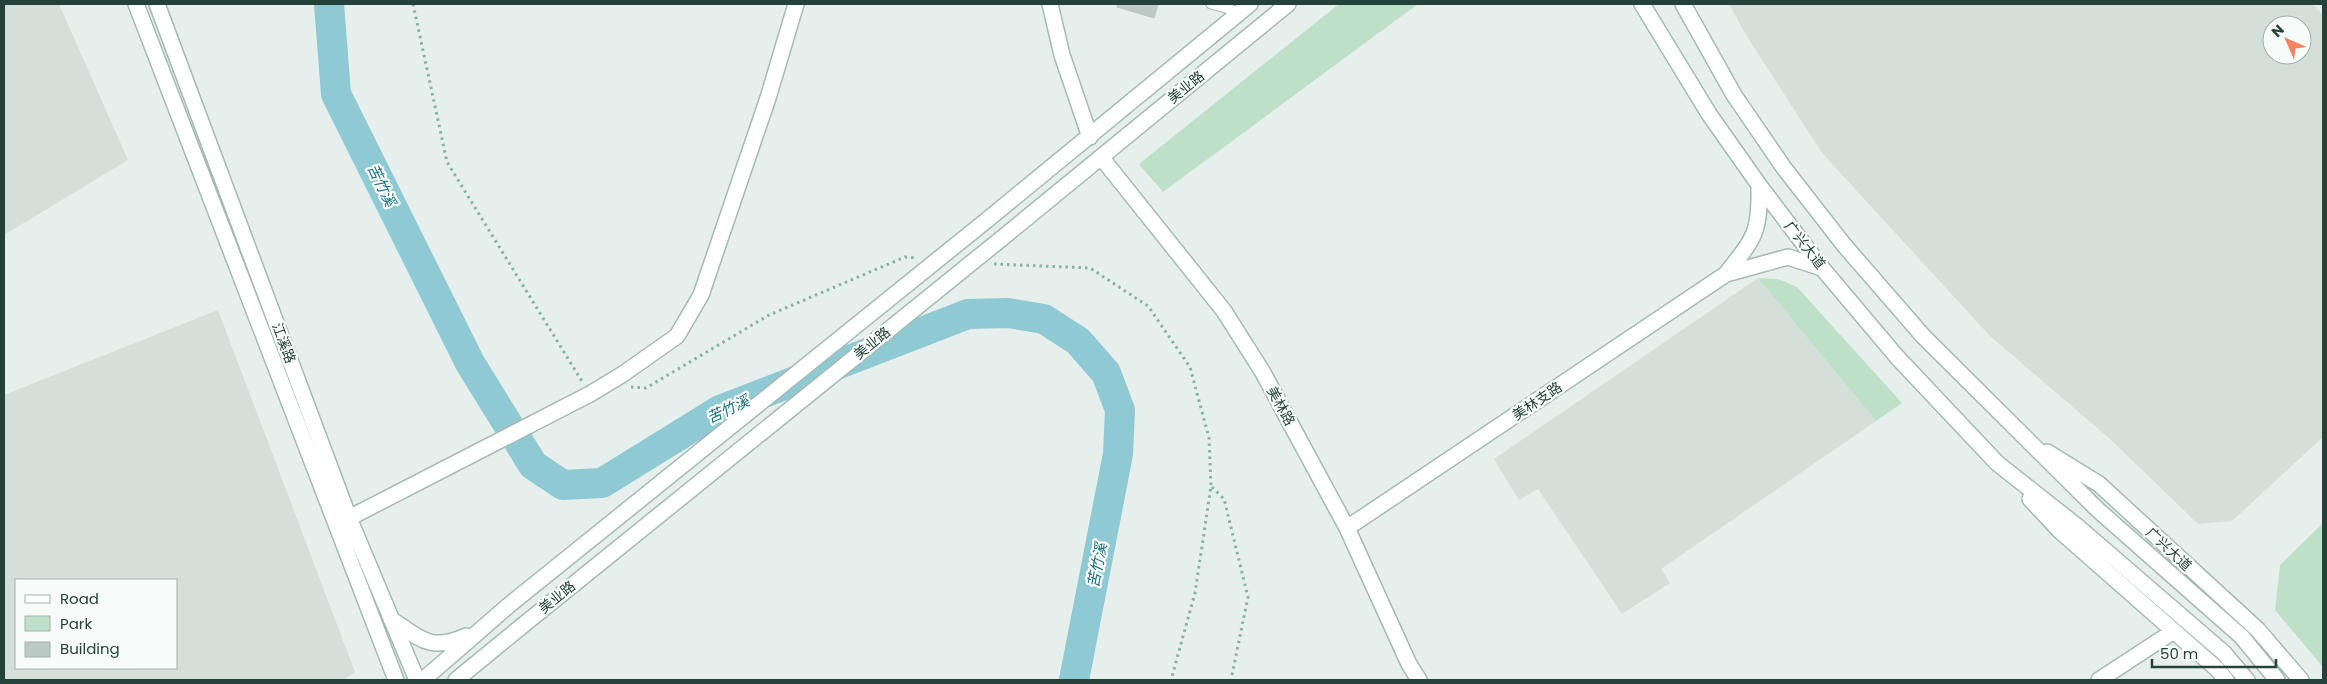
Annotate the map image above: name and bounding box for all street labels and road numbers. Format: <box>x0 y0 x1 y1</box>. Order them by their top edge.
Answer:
street label: 美业路 <box>1163 66 1209 108</box>
street label: 广兴大道 <box>1780 217 1830 273</box>
street label: 江溪路 <box>267 320 301 366</box>
street label: 美业路 <box>849 322 895 364</box>
street label: 美林支路 <box>1508 377 1566 425</box>
street label: 美林路 <box>1262 383 1300 429</box>
street label: 广兴大道 <box>2142 523 2196 575</box>
street label: 美业路 <box>534 576 580 618</box>

